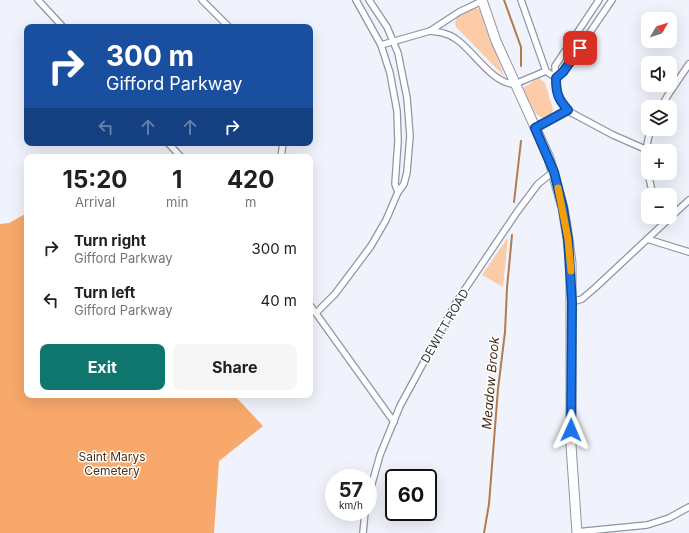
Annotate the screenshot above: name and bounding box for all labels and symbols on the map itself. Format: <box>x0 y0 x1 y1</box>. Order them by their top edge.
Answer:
north arrow <box>641 12 677 48</box>
pin <box>563 31 597 65</box>
street label: DEWITT ROAD <box>417 286 472 366</box>
water label: Meadow Brook <box>478 335 502 430</box>
position arrow <box>550 409 592 451</box>
park label: Saint Marys Cemetery <box>78 449 146 478</box>
speed limit sign: 60 <box>385 469 437 521</box>

